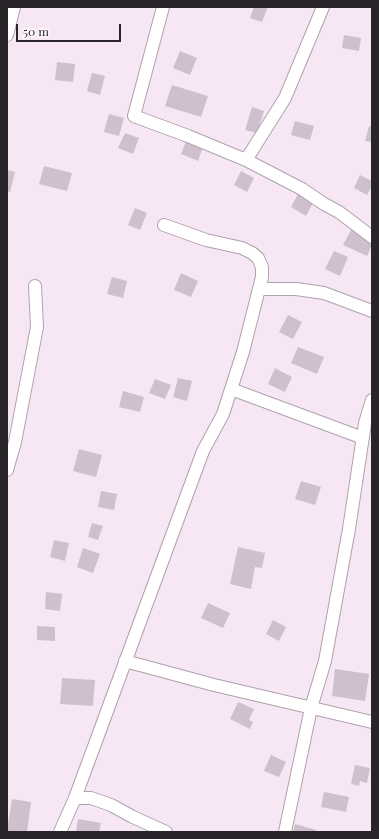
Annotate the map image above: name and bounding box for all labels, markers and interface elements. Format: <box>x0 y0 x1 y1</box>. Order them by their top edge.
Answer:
scale bar <box>18 16 123 42</box>
text: 50 m <box>23 23 49 39</box>

